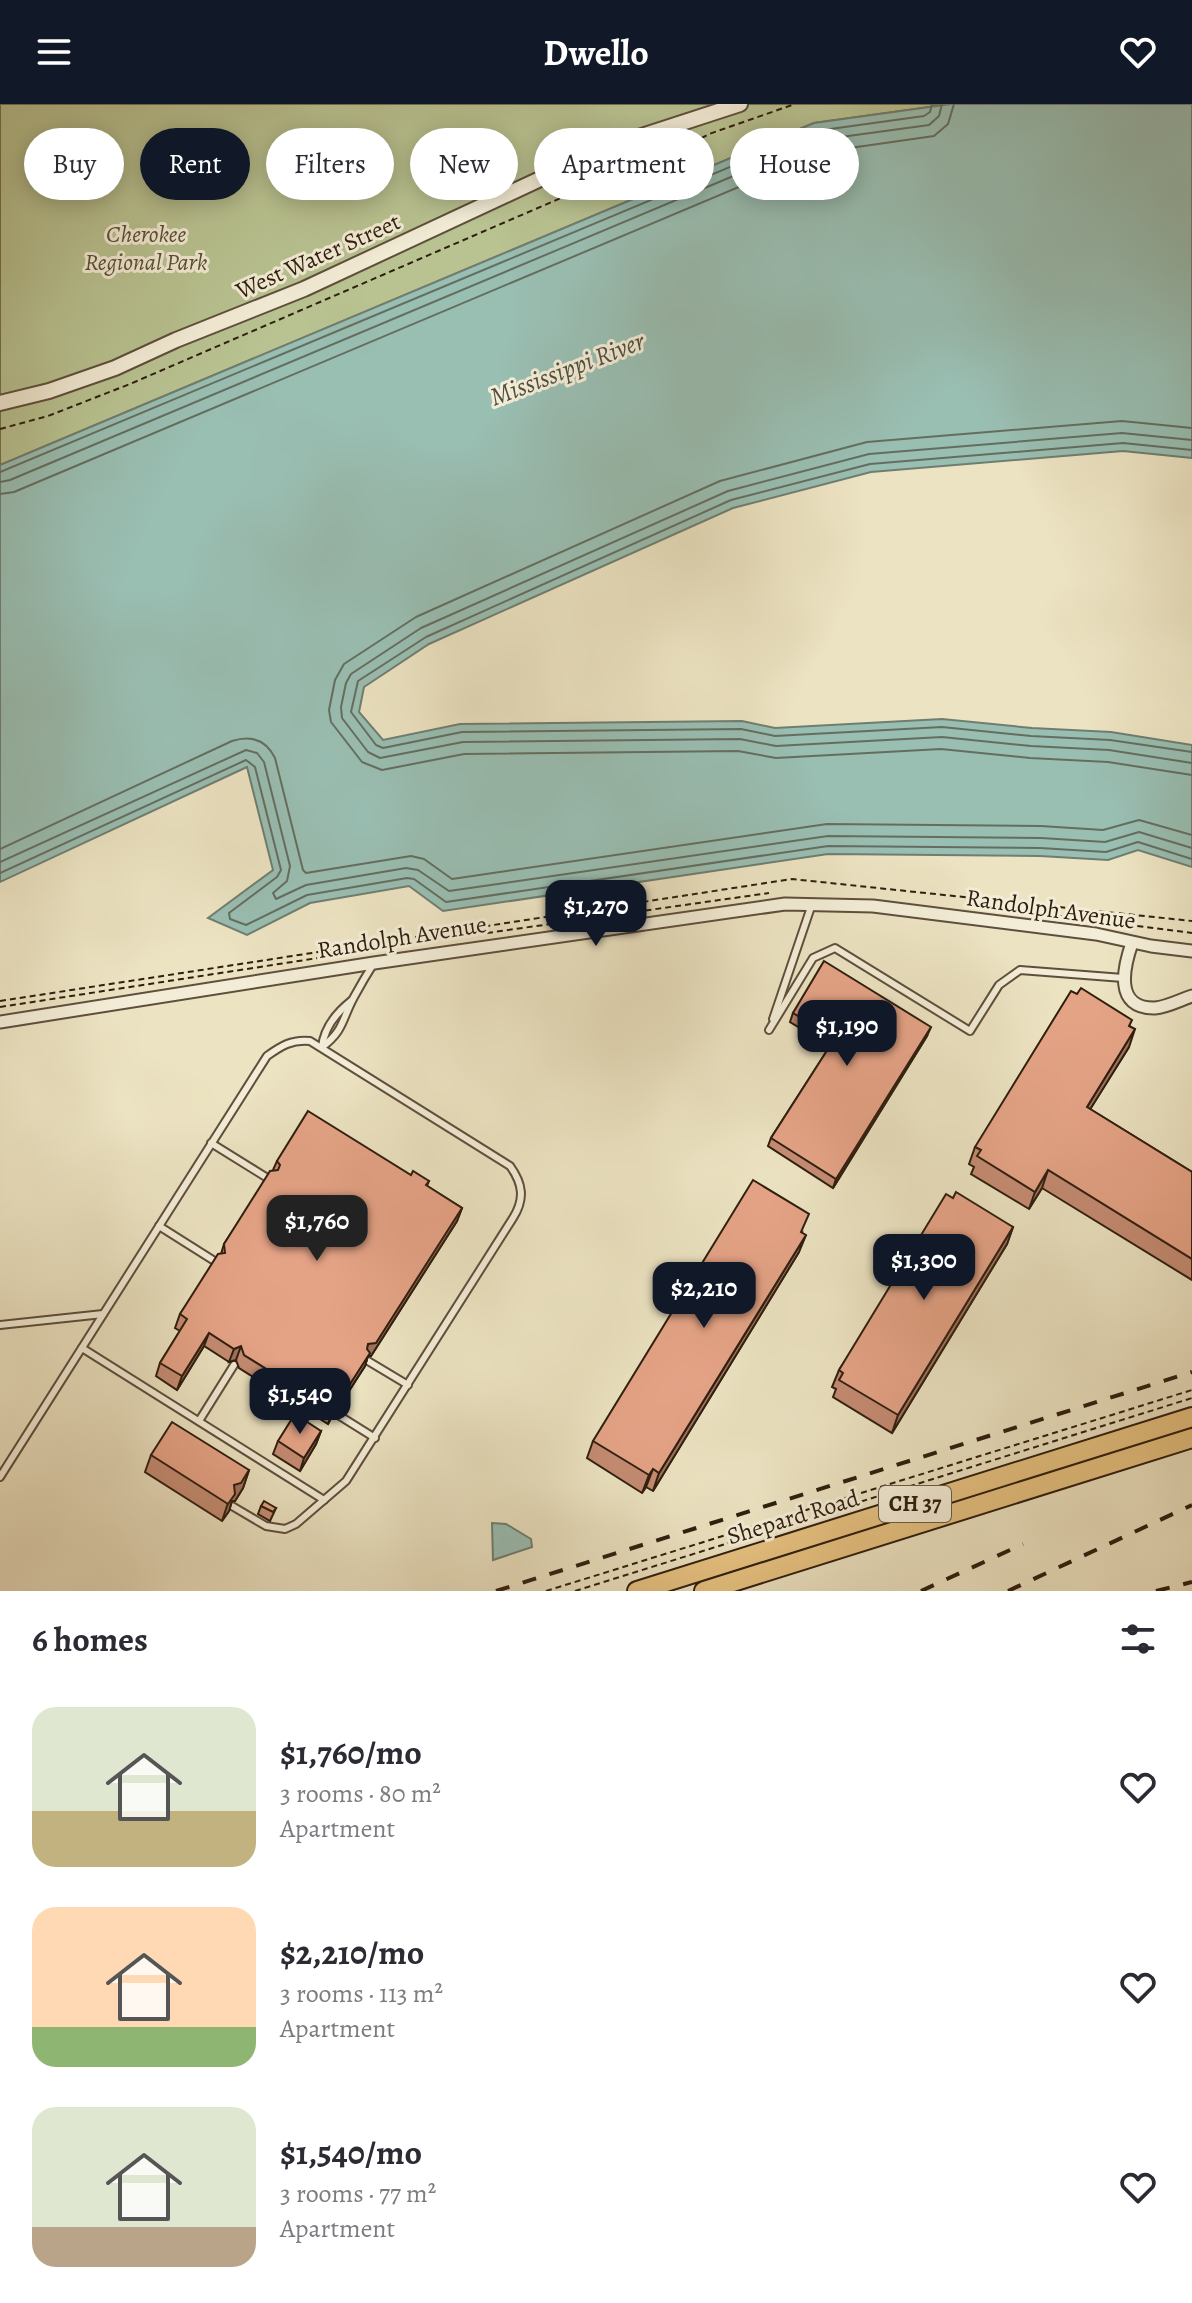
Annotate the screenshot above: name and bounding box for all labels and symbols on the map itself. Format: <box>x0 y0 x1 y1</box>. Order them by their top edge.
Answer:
street label: West Water Street <box>230 205 405 307</box>
park label: Cherokee Regional Park <box>84 218 208 278</box>
water label: Mississippi River <box>485 323 650 415</box>
pin: $1,270 <box>531 880 661 948</box>
street label: Randolph Avenue <box>964 881 1138 937</box>
street label: Randolph Avenue <box>315 908 489 966</box>
pin: $1,190 <box>782 1000 912 1068</box>
pin: $1,760 <box>252 1195 382 1263</box>
pin: $1,300 <box>859 1234 989 1302</box>
pin: $2,210 <box>639 1262 769 1330</box>
pin: $1,540 <box>235 1368 365 1436</box>
street label: Shepard Road <box>723 1482 863 1552</box>
road number: CH 37 <box>879 1486 951 1522</box>

